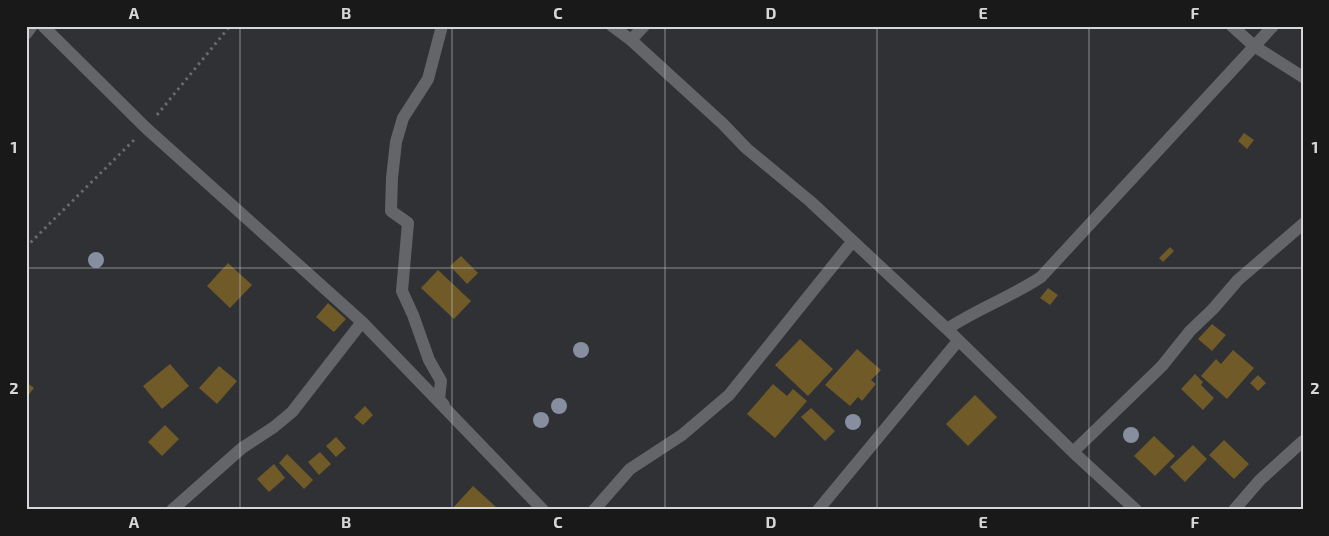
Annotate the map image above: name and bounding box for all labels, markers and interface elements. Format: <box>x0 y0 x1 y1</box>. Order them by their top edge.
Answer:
text: A <box>129 3 140 22</box>
text: B <box>341 3 351 22</box>
text: C <box>553 3 563 22</box>
text: D <box>766 3 777 22</box>
text: E <box>978 3 988 22</box>
text: F <box>1191 3 1200 22</box>
text: 1 <box>11 137 17 156</box>
text: 1 <box>1312 137 1318 156</box>
text: 2 <box>9 378 19 397</box>
text: 2 <box>1310 378 1320 397</box>
text: A <box>129 512 140 531</box>
text: B <box>341 512 351 531</box>
text: C <box>553 512 563 531</box>
text: D <box>766 512 777 531</box>
text: E <box>978 512 988 531</box>
text: F <box>1191 512 1200 531</box>

